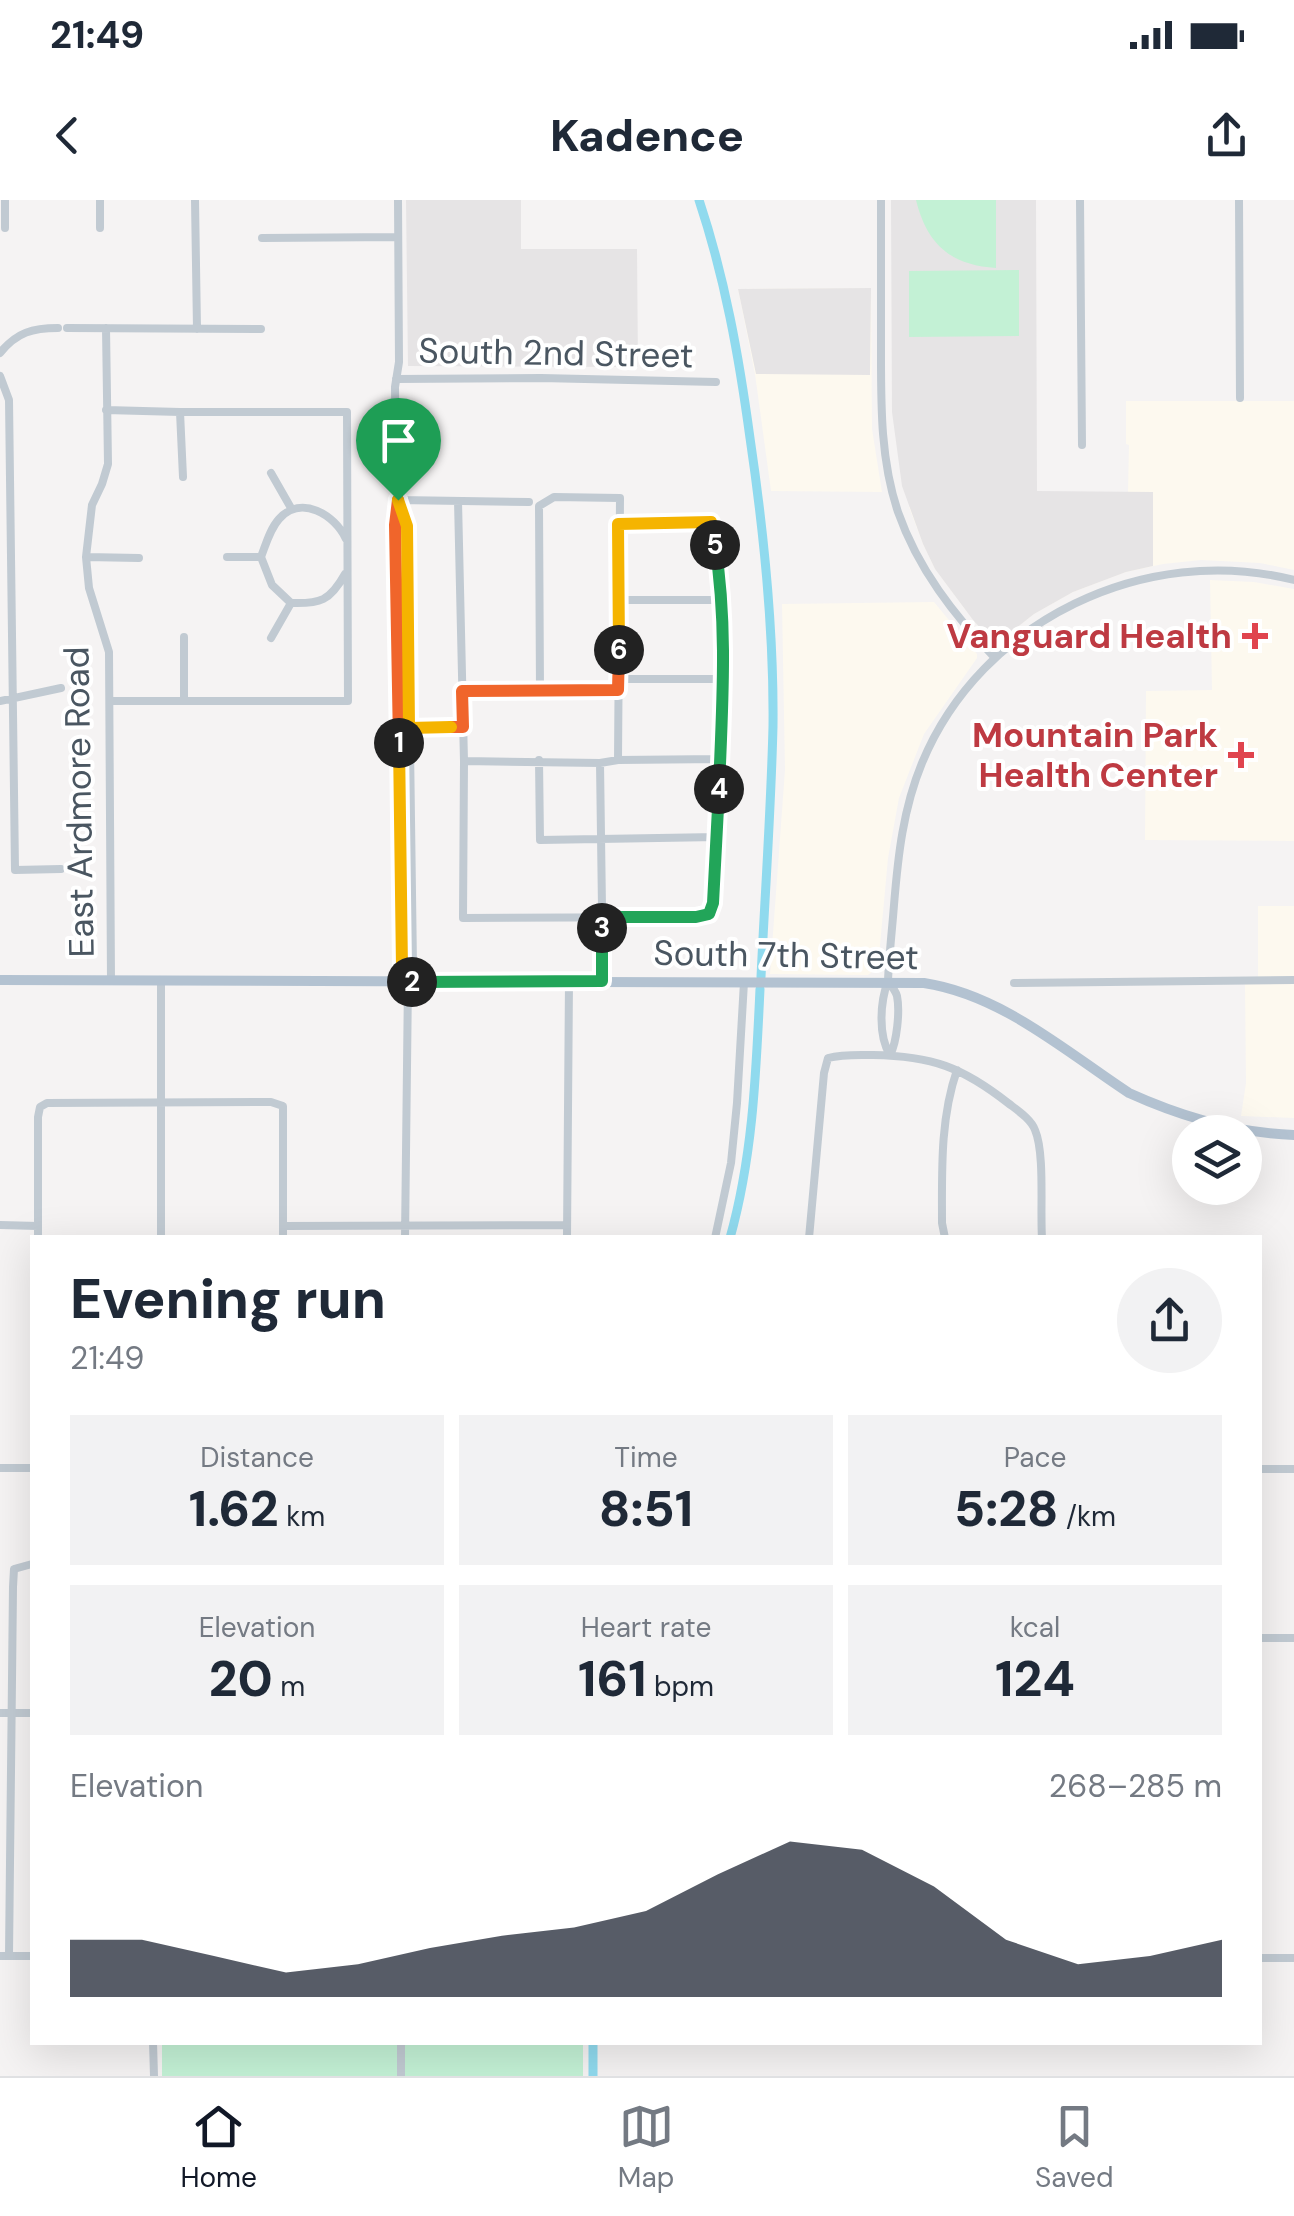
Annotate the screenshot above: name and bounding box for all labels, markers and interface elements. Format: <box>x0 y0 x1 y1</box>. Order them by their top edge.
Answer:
text: 21:49 <box>50 10 144 60</box>
text: Kadence <box>550 106 744 165</box>
icon: back <box>40 108 95 163</box>
icon: share <box>1199 108 1254 163</box>
street label: South 2nd Street <box>418 328 694 378</box>
pin <box>356 398 441 501</box>
icon: arrive <box>371 413 426 468</box>
pin: 5 <box>690 520 740 570</box>
text: 5 <box>706 526 724 563</box>
place label: Vanguard Health <box>947 613 1232 659</box>
marker: Vanguard Health <box>1242 623 1268 649</box>
pin: 6 <box>594 625 644 675</box>
text: 6 <box>610 631 628 668</box>
street label: East Ardmore Road <box>53 646 105 958</box>
place label: Mountain Park Health Center <box>972 712 1218 798</box>
pin: 1 <box>374 718 424 768</box>
text: 1 <box>394 724 404 761</box>
marker: Mountain Park Health Center <box>1228 742 1254 768</box>
pin: 4 <box>694 764 744 814</box>
text: 4 <box>710 770 728 807</box>
pin: 3 <box>577 903 627 953</box>
text: 3 <box>594 909 610 946</box>
street label: South 7th Street <box>653 930 919 980</box>
pin: 2 <box>387 957 437 1007</box>
text: 2 <box>404 963 420 1000</box>
map controls <box>1172 1115 1262 1205</box>
button: layers <box>1172 1115 1262 1205</box>
text: Evening run <box>70 1263 386 1335</box>
button: share <box>1117 1268 1222 1373</box>
text: 21:49 <box>70 1337 144 1379</box>
text: Distance <box>200 1439 314 1476</box>
text: Time <box>614 1439 678 1476</box>
text: Pace <box>1004 1439 1066 1476</box>
text: 1.62 <box>189 1476 279 1542</box>
text: 8:51 <box>599 1476 693 1542</box>
text: 5:28 <box>954 1476 1059 1542</box>
text: km <box>279 1498 325 1535</box>
text: /km <box>1059 1498 1116 1535</box>
text: Elevation <box>199 1609 315 1646</box>
text: Heart rate <box>581 1609 711 1646</box>
text: kcal <box>1010 1609 1060 1646</box>
text: 20 <box>209 1646 273 1712</box>
text: 161 <box>578 1646 647 1712</box>
text: 124 <box>995 1646 1075 1712</box>
text: m <box>273 1668 305 1705</box>
text: bpm <box>647 1668 714 1705</box>
text: Elevation <box>70 1765 203 1807</box>
text: 268–285 m <box>1049 1765 1222 1807</box>
tab: Home <box>180 2099 257 2196</box>
tab: Map <box>618 2099 674 2196</box>
tab: Saved <box>1035 2099 1114 2196</box>

